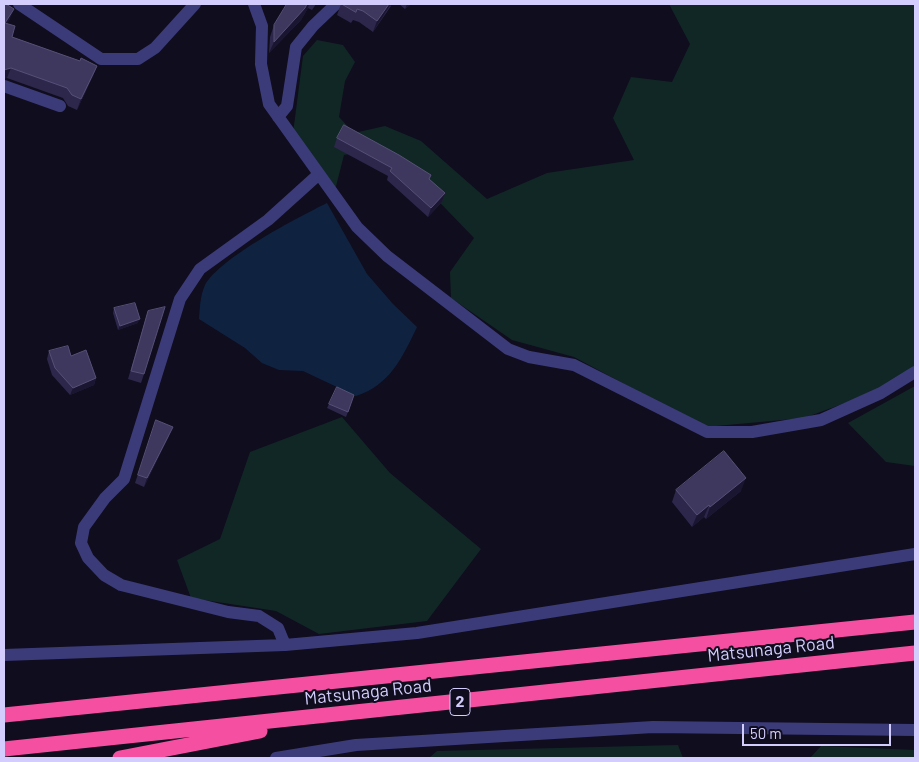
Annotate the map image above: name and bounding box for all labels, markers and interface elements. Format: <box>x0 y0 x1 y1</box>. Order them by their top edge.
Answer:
street label: Matsunaga Road <box>706 632 836 666</box>
street label: Matsunaga Road <box>303 675 433 709</box>
road number: 2 <box>450 689 470 716</box>
scale bar <box>744 714 893 746</box>
text: 50 m <box>750 724 782 742</box>

